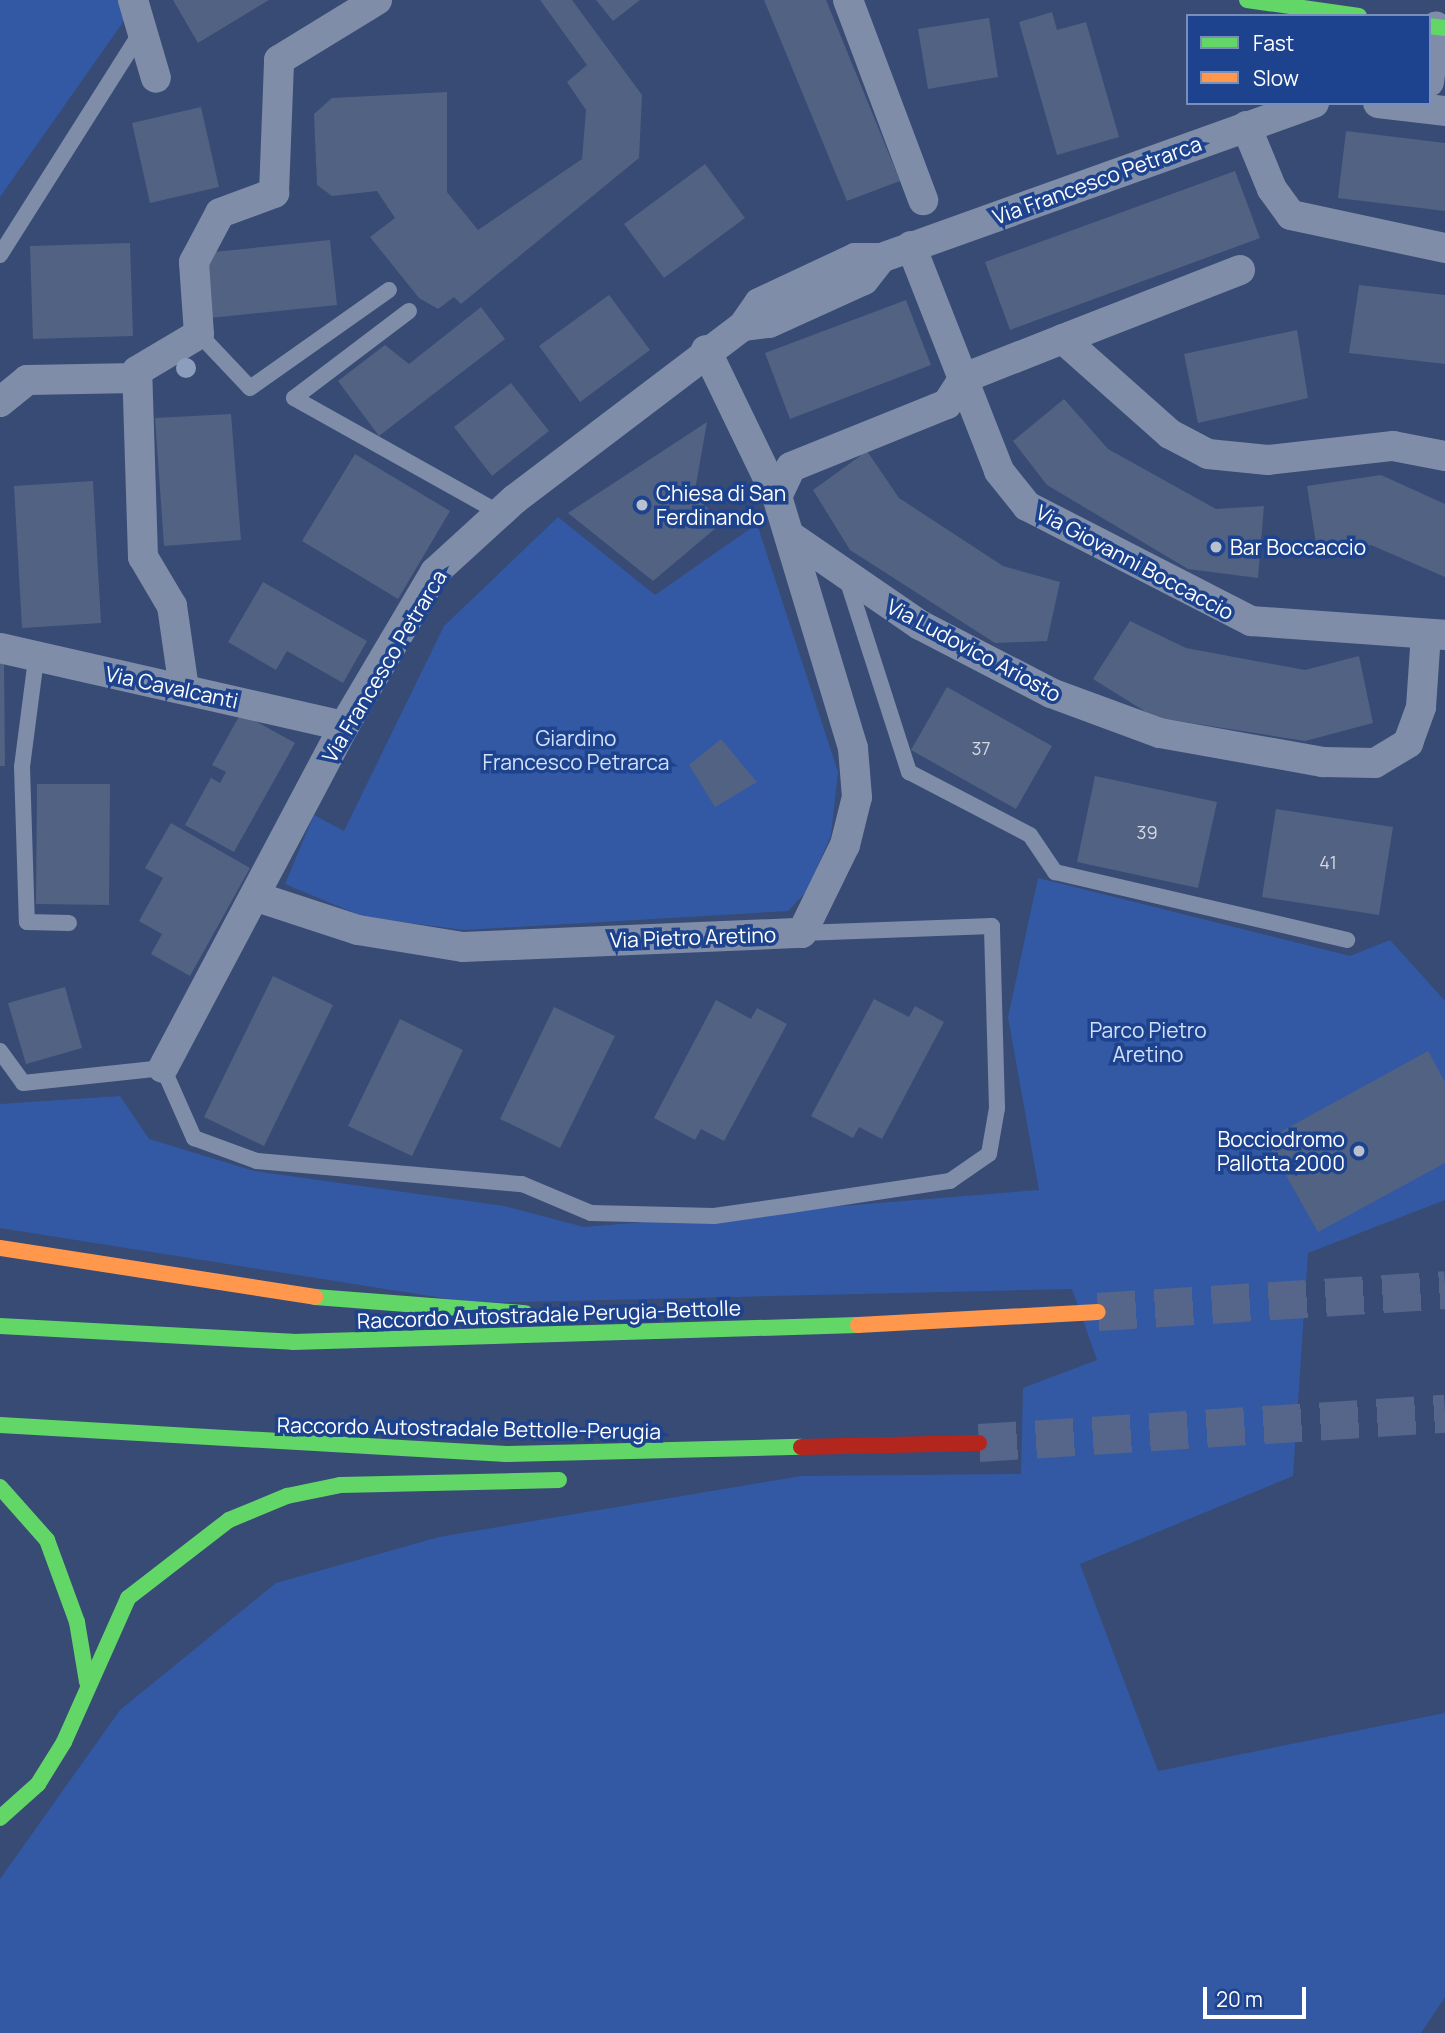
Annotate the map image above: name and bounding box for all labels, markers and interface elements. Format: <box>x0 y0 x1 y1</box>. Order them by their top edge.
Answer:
legend <box>1186 14 1431 105</box>
text: Fast <box>1253 29 1294 57</box>
text: Slow <box>1253 64 1299 92</box>
street label: Via Francesco Petrarca <box>989 131 1205 229</box>
place label: Chiesa di San Ferdinando <box>656 480 786 530</box>
marker: Chiesa di San Ferdinando <box>634 497 650 513</box>
street label: Via Giovanni Boccaccio <box>1032 499 1238 625</box>
place label: Bar Boccaccio <box>1230 534 1366 560</box>
marker: Bar Boccaccio <box>1208 539 1224 555</box>
street label: Via Francesco Petrarca <box>317 565 451 767</box>
street label: Via Ludovico Ariosto <box>883 593 1065 707</box>
street label: Via Cavalcanti <box>103 661 241 713</box>
park label: Giardino Francesco Petrarca <box>482 725 670 775</box>
house number: 37 <box>972 737 990 759</box>
house number: 39 <box>1136 821 1158 843</box>
house number: 41 <box>1319 851 1337 873</box>
street label: Via Pietro Aretino <box>609 922 777 952</box>
park label: Parco Pietro Aretino <box>1089 1017 1207 1067</box>
place label: Bocciodromo Pallotta 2000 <box>1217 1126 1345 1176</box>
marker: Bocciodromo Pallotta 2000 <box>1351 1143 1367 1159</box>
street label: Raccordo Autostradale Perugia-Bettolle <box>357 1295 741 1333</box>
street label: Raccordo Autostradale Bettolle-Perugia <box>277 1412 661 1444</box>
scale bar <box>1207 1974 1310 2018</box>
text: 20 m <box>1216 1985 1263 2013</box>

